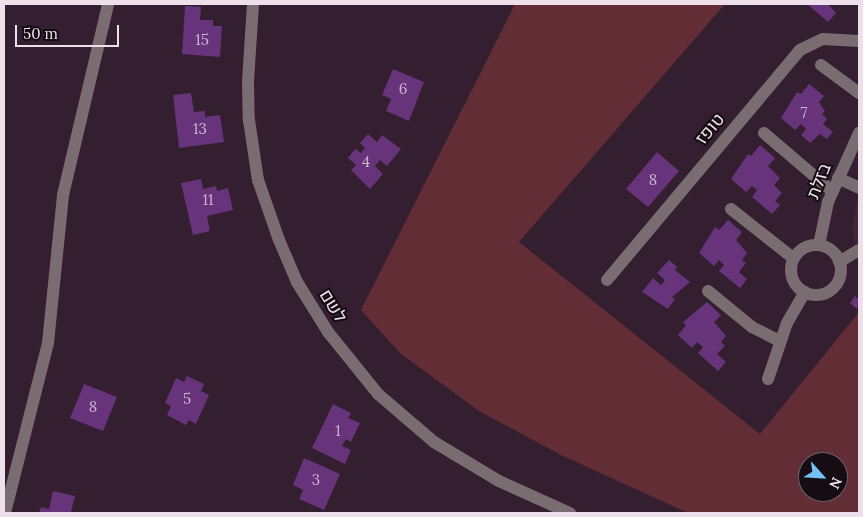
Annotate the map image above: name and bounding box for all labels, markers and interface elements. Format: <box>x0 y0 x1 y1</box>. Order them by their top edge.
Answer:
scale bar <box>18 15 121 47</box>
text: 50 m <box>23 24 58 43</box>
house number: 15 <box>195 31 209 49</box>
house number: 6 <box>399 80 407 98</box>
house number: 7 <box>801 104 807 122</box>
street label: טופז <box>691 109 729 149</box>
house number: 13 <box>193 120 207 138</box>
house number: 4 <box>362 153 370 171</box>
street label: בזלת <box>802 160 836 202</box>
house number: 8 <box>649 171 657 189</box>
house number: 11 <box>203 191 213 209</box>
street label: לשם <box>315 285 351 327</box>
house number: 5 <box>183 390 191 408</box>
house number: 8 <box>89 398 97 416</box>
house number: 1 <box>335 422 341 440</box>
north arrow <box>798 452 848 502</box>
house number: 3 <box>312 471 320 489</box>
text: N <box>825 474 846 492</box>

